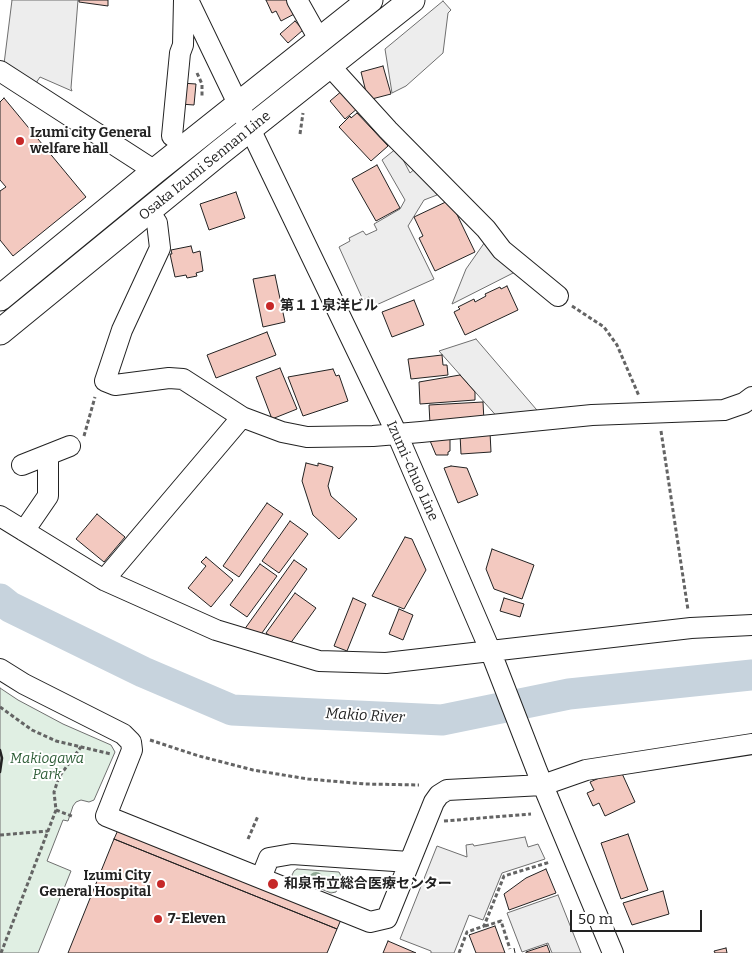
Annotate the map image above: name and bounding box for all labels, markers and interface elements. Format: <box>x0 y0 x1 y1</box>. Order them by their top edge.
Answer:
street label: Osaka Izumi Sennan Line <box>136 108 274 224</box>
place label: Izumi city General welfare hall <box>30 125 151 158</box>
marker: Izumi city General welfare hall <box>14 135 26 147</box>
place label: 第１１泉洋ビル <box>280 298 378 314</box>
marker: 第１１泉洋ビル <box>264 300 276 312</box>
street label: Izumi-chuo Line <box>382 418 442 524</box>
water label: Makio River <box>325 705 405 727</box>
park label: Makiogawa Park <box>10 751 84 784</box>
place label: Izumi City General Hospital <box>39 868 151 900</box>
place label: 和泉市立総合医療センター <box>284 876 452 892</box>
marker: 和泉市立総合医療センター <box>266 877 280 891</box>
marker: Izumi City General Hospital <box>155 878 167 890</box>
scale bar <box>572 900 704 932</box>
text: 50 m <box>578 910 613 928</box>
place label: 7-Eleven <box>168 911 226 927</box>
marker: 7-Eleven <box>152 913 164 925</box>

